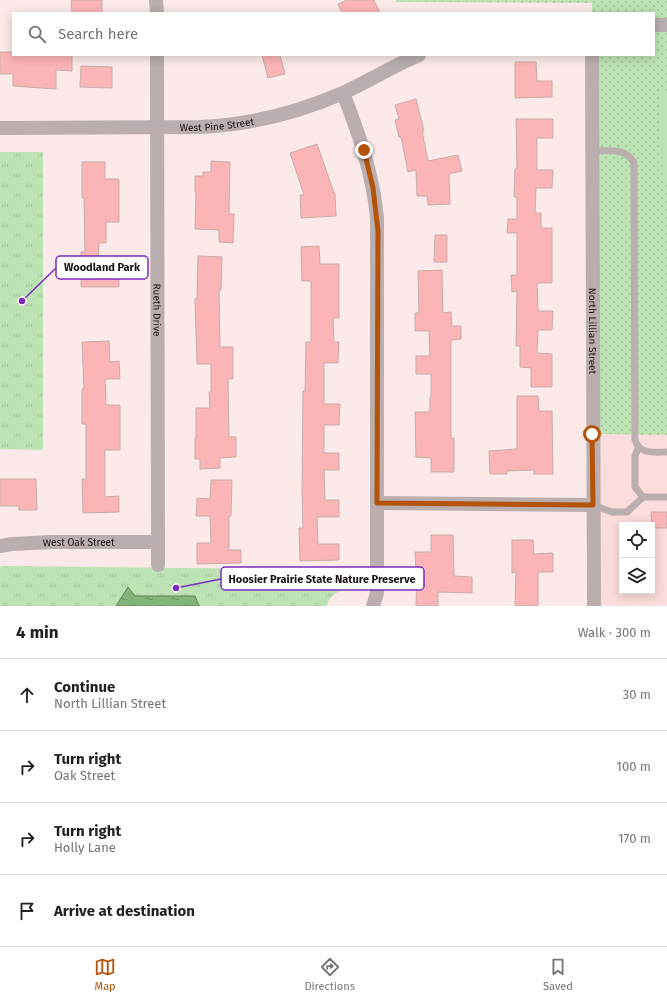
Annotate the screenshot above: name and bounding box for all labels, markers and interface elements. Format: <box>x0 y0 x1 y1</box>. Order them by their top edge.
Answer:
search box <box>12 12 655 56</box>
icon: search <box>26 23 48 45</box>
text: Search here <box>58 25 138 43</box>
street label: West Pine Street <box>180 116 255 134</box>
route end <box>355 141 373 159</box>
callout: Woodland Park <box>56 256 148 279</box>
text: Woodland Park <box>64 261 141 274</box>
street label: Rueth Drive <box>150 283 163 337</box>
street label: North Lillian Street <box>586 288 598 375</box>
route start <box>583 425 601 443</box>
map controls <box>619 522 655 594</box>
button: locate <box>619 522 655 558</box>
street label: West Oak Street <box>43 537 115 549</box>
button: layers <box>619 558 655 594</box>
callout: Hoosier Prairie State Nature Preserve <box>221 567 424 590</box>
text: Hoosier Prairie State Nature Preserve <box>228 573 416 586</box>
text: 4 min <box>16 622 59 643</box>
text: Walk · 300 m <box>578 625 651 640</box>
text: Continue <box>54 678 115 696</box>
icon: ahead <box>16 684 38 706</box>
text: 30 m <box>623 687 651 702</box>
text: North Lillian Street <box>54 696 166 711</box>
text: Turn right <box>54 750 121 768</box>
icon: right <box>16 756 38 778</box>
text: 100 m <box>616 759 651 774</box>
text: Oak Street <box>54 768 115 783</box>
text: Turn right <box>54 822 121 840</box>
icon: right <box>16 828 38 850</box>
text: 170 m <box>618 831 651 846</box>
text: Holly Lane <box>54 840 116 855</box>
icon: arrive <box>16 900 38 922</box>
text: Arrive at destination <box>54 902 195 920</box>
tab: Map <box>94 956 116 993</box>
tab: Directions <box>304 956 355 993</box>
tab: Saved <box>543 956 573 993</box>

